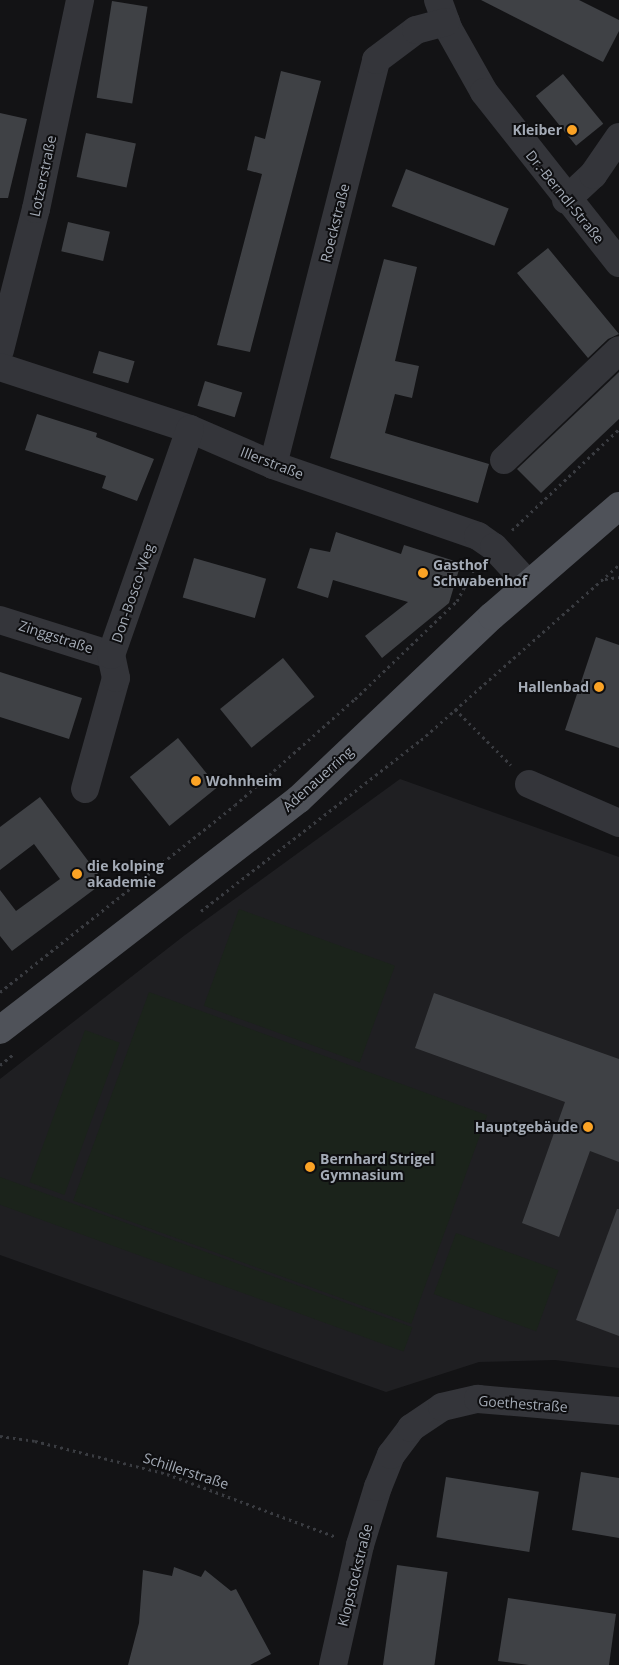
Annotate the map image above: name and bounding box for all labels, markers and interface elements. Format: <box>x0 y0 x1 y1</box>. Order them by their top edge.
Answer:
place label: Kleiber <box>512 122 562 138</box>
marker: Kleiber <box>566 124 578 136</box>
street label: Lotzerstraße <box>26 134 60 218</box>
street label: Dr.-Berndl-Straße <box>522 147 608 247</box>
street label: Roeckstraße <box>317 182 353 264</box>
street label: Illerstraße <box>238 443 306 483</box>
street label: Don-Bosco-Weg <box>108 541 158 645</box>
place label: Gasthof Schwabenhof <box>433 557 527 590</box>
marker: Gasthof Schwabenhof <box>417 567 429 579</box>
street label: Zinggstraße <box>17 617 95 657</box>
place label: Hallenbad <box>518 679 589 695</box>
marker: Hallenbad <box>593 681 605 693</box>
street label: Adenauerring <box>279 743 357 815</box>
place label: Wohnheim <box>206 773 282 789</box>
marker: Wohnheim <box>190 775 202 787</box>
place label: die kolping akademie <box>87 858 164 890</box>
marker: die kolping akademie <box>71 868 83 880</box>
place label: Hauptgebäude <box>475 1119 578 1135</box>
marker: Hauptgebäude <box>582 1121 594 1133</box>
place label: Bernhard Strigel Gymnasium <box>320 1151 435 1184</box>
marker: Bernhard Strigel Gymnasium <box>304 1161 316 1173</box>
street label: Goethestraße <box>478 1392 568 1416</box>
street label: Schillerstraße <box>141 1449 231 1493</box>
street label: Klopstockstraße <box>334 1522 376 1628</box>

